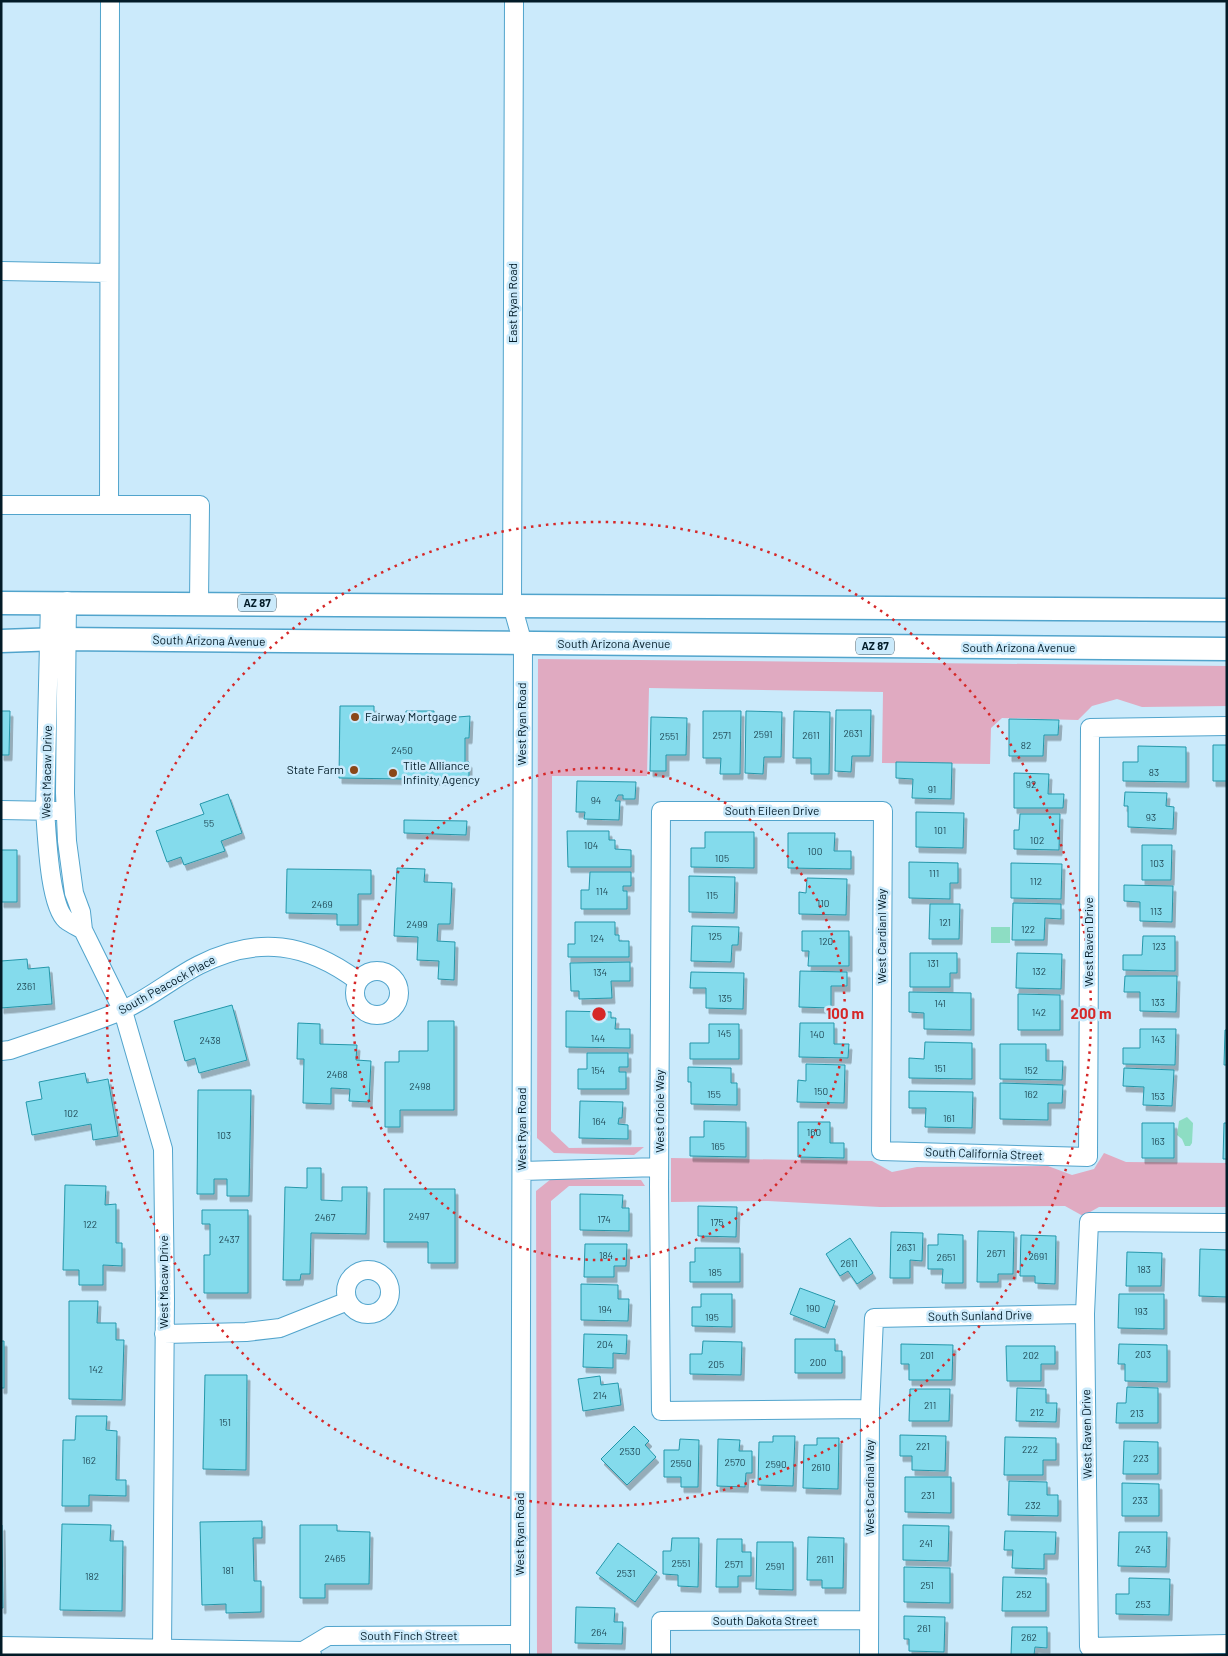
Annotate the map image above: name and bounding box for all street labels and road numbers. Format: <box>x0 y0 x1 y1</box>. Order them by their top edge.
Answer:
street label: East Ryan Road <box>505 263 519 343</box>
road number: AZ 87 <box>238 594 276 612</box>
street label: South Arizona Avenue <box>152 632 266 648</box>
street label: South Arizona Avenue <box>558 636 670 650</box>
road number: AZ 87 <box>856 637 894 654</box>
street label: South Arizona Avenue <box>963 640 1075 654</box>
street label: West Ryan Road <box>514 682 528 766</box>
street label: West Macaw Drive <box>38 725 54 819</box>
street label: South Eileen Drive <box>725 803 819 817</box>
street label: West Cardianl Way <box>874 888 888 984</box>
street label: West Raven Drive <box>1081 897 1095 987</box>
street label: South Peacock Place <box>116 952 217 1017</box>
street label: West Oriole Way <box>652 1069 666 1153</box>
street label: West Ryan Road <box>514 1087 528 1171</box>
street label: South California Street <box>925 1144 1043 1162</box>
street label: West Macaw Drive <box>156 1235 170 1329</box>
street label: South Sunland Drive <box>928 1307 1032 1323</box>
street label: West Raven Drive <box>1078 1389 1094 1479</box>
street label: West Cardinal Way <box>862 1439 876 1535</box>
street label: West Ryan Road <box>512 1492 526 1576</box>
street label: South Dakota Street <box>713 1613 817 1627</box>
street label: South Finch Street <box>360 1628 458 1642</box>

